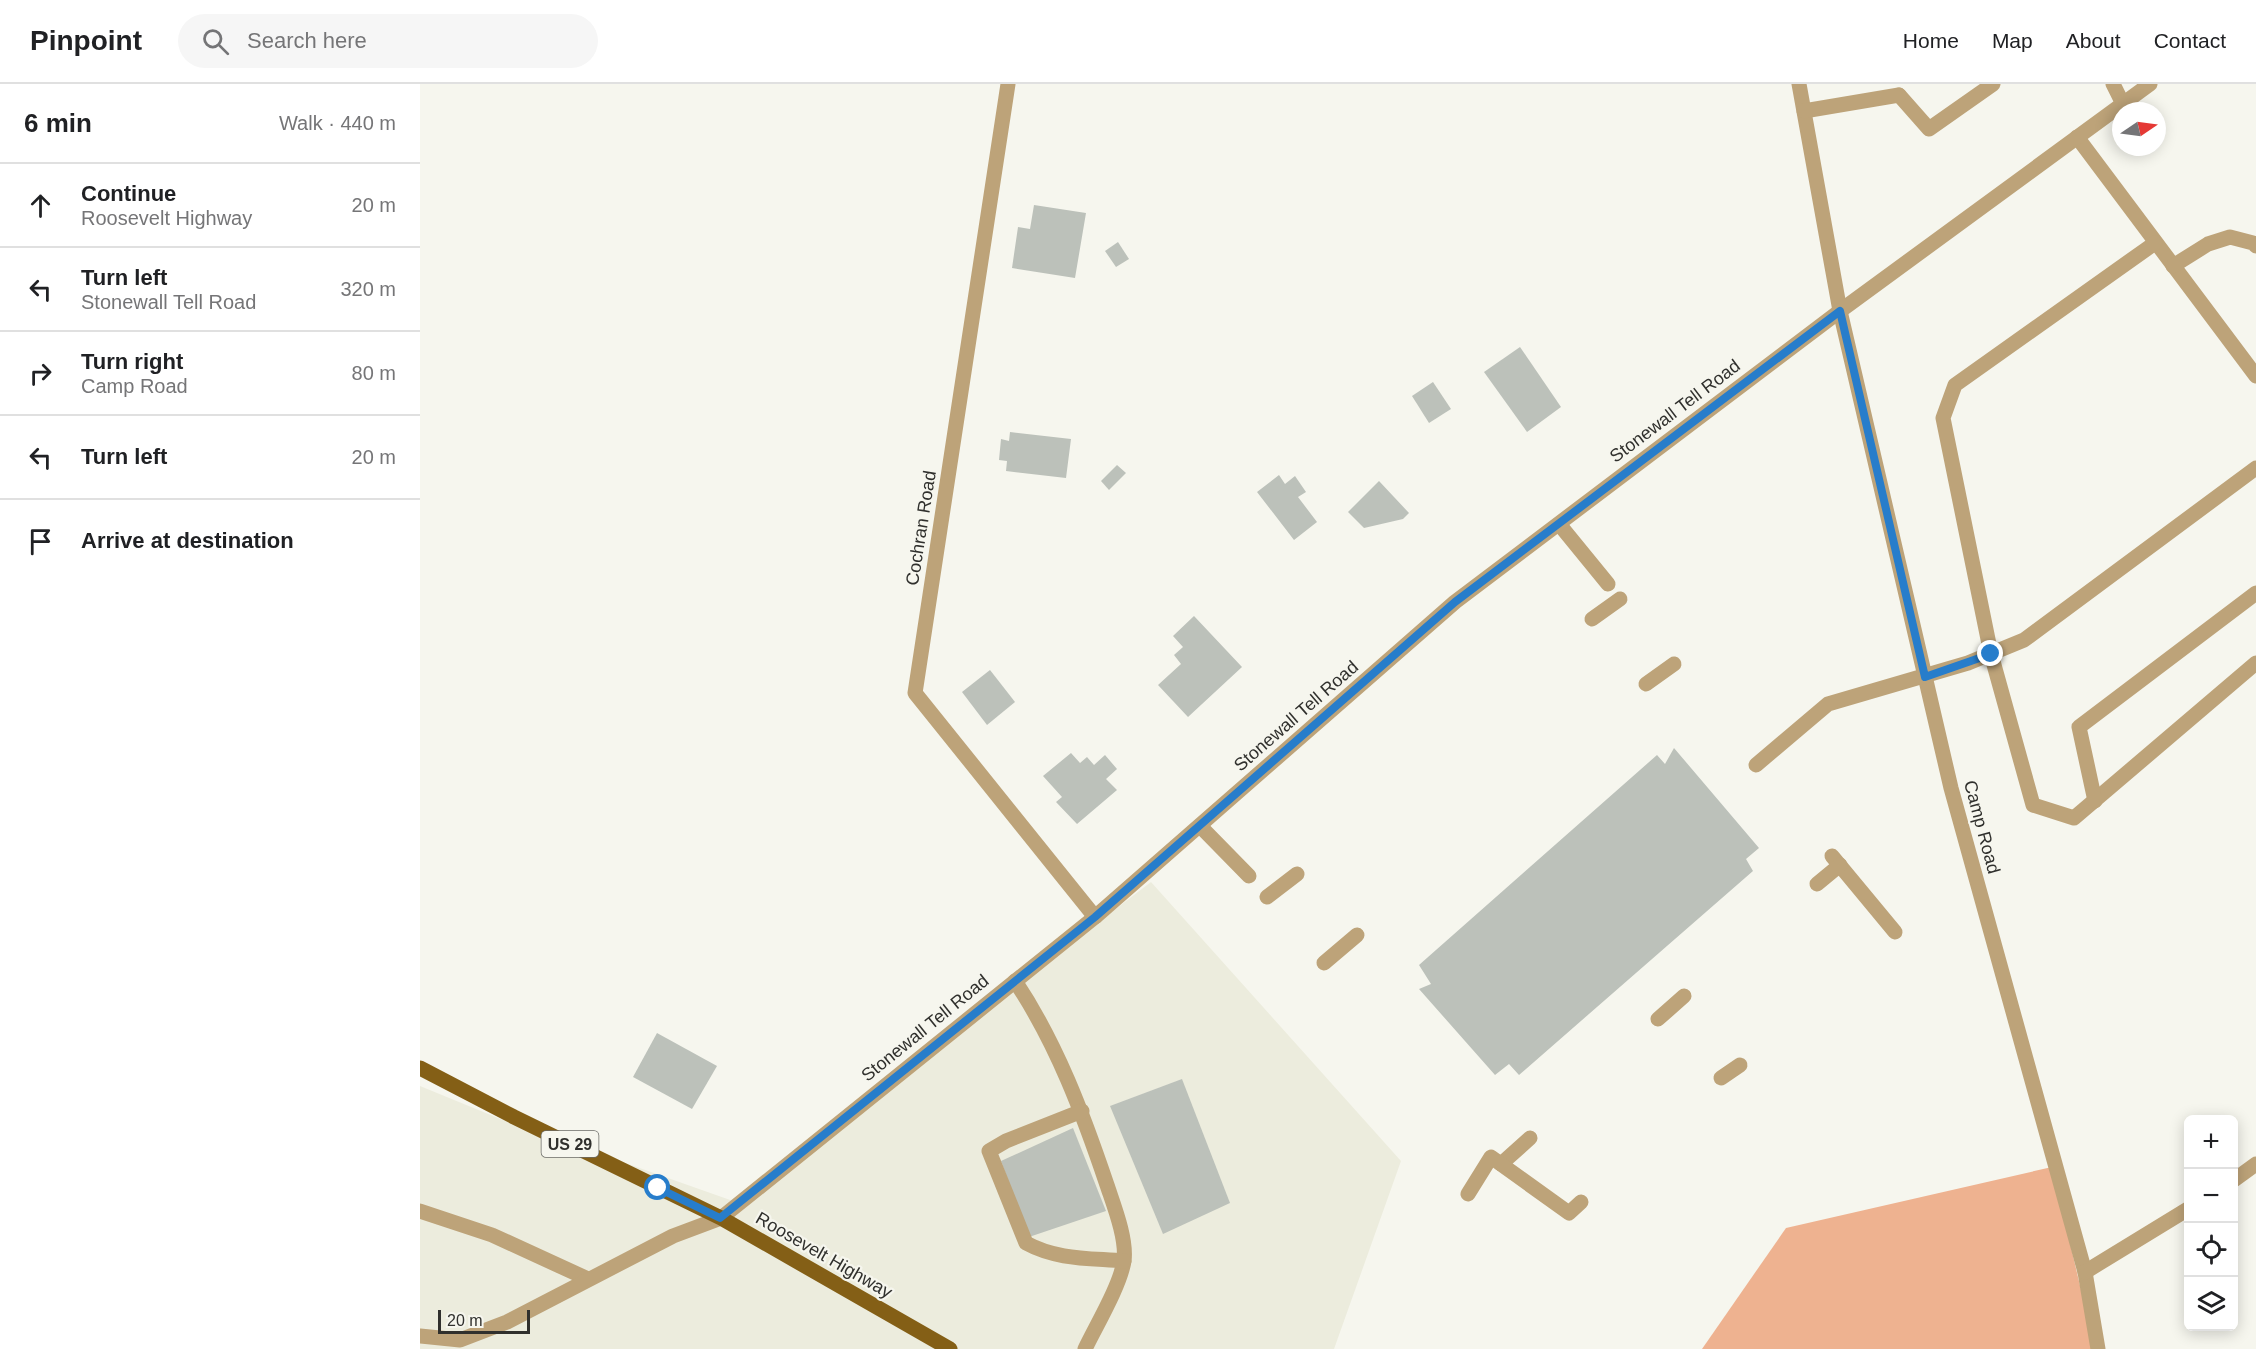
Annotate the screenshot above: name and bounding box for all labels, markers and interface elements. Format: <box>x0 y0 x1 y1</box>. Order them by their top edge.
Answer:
search box <box>178 14 598 68</box>
text: Pinpoint <box>30 25 142 56</box>
icon: search <box>199 25 232 58</box>
text: Search here <box>247 28 367 53</box>
text: Home <box>1903 29 1959 52</box>
text: Map <box>1992 29 2033 52</box>
text: About <box>2066 29 2121 52</box>
text: Contact <box>2154 29 2226 52</box>
north arrow <box>2112 102 2166 156</box>
text: 6 min <box>24 108 92 138</box>
text: Walk · 440 m <box>279 112 396 134</box>
text: Continue <box>81 181 176 206</box>
icon: ahead <box>24 189 57 222</box>
text: 20 m <box>352 194 396 216</box>
text: Roosevelt Highway <box>81 207 252 229</box>
text: Turn left <box>81 265 167 290</box>
icon: left <box>24 273 57 306</box>
text: 320 m <box>340 278 396 300</box>
text: Stonewall Tell Road <box>81 291 256 313</box>
text: Turn right <box>81 349 183 374</box>
street label: Stonewall Tell Road <box>1606 356 1744 466</box>
icon: right <box>24 357 57 390</box>
text: 80 m <box>352 362 396 384</box>
text: Camp Road <box>81 375 188 397</box>
icon: left <box>24 441 57 474</box>
text: Turn left <box>81 444 167 469</box>
text: 20 m <box>352 446 396 468</box>
street label: Cochran Road <box>902 469 940 587</box>
icon: arrive <box>24 525 57 558</box>
text: Arrive at destination <box>81 528 294 553</box>
route end <box>1977 640 2003 666</box>
street label: Stonewall Tell Road <box>1230 657 1362 775</box>
street label: Camp Road <box>1960 778 2004 876</box>
street label: Stonewall Tell Road <box>857 971 993 1085</box>
map controls <box>2184 1115 2238 1331</box>
button: + <box>2184 1115 2238 1169</box>
road number: US 29 <box>542 1131 598 1157</box>
button: − <box>2184 1169 2238 1223</box>
route start <box>644 1174 670 1200</box>
street label: Roosevelt Highway <box>752 1208 896 1302</box>
button: locate <box>2184 1223 2238 1277</box>
button: layers <box>2184 1277 2238 1331</box>
scale bar <box>438 1307 530 1334</box>
text: 20 m <box>447 1312 483 1329</box>

